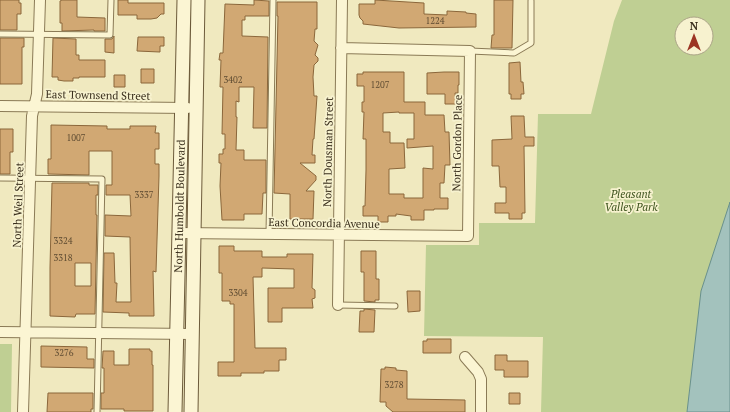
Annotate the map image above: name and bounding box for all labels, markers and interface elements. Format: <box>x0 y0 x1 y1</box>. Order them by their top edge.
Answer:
house number: 1224 <box>425 15 445 27</box>
north arrow <box>674 16 714 56</box>
text: N <box>690 19 699 33</box>
house number: 3402 <box>223 74 243 86</box>
house number: 1207 <box>370 79 390 91</box>
street label: East Townsend Street <box>45 87 151 103</box>
street label: North Gordon Place <box>449 94 465 191</box>
street label: North Dousman Street <box>320 97 336 207</box>
house number: 1007 <box>66 132 86 144</box>
street label: North Humboldt Boulevard <box>171 139 188 273</box>
street label: North Weil Street <box>10 162 26 248</box>
park label: Pleasant Valley Park <box>604 187 658 214</box>
house number: 3337 <box>134 189 154 201</box>
street label: East Concordia Avenue <box>268 215 380 231</box>
house number: 3324 <box>53 235 73 247</box>
house number: 3318 <box>53 252 73 264</box>
house number: 3304 <box>228 287 248 299</box>
house number: 3276 <box>54 347 74 359</box>
house number: 3278 <box>384 379 404 391</box>

